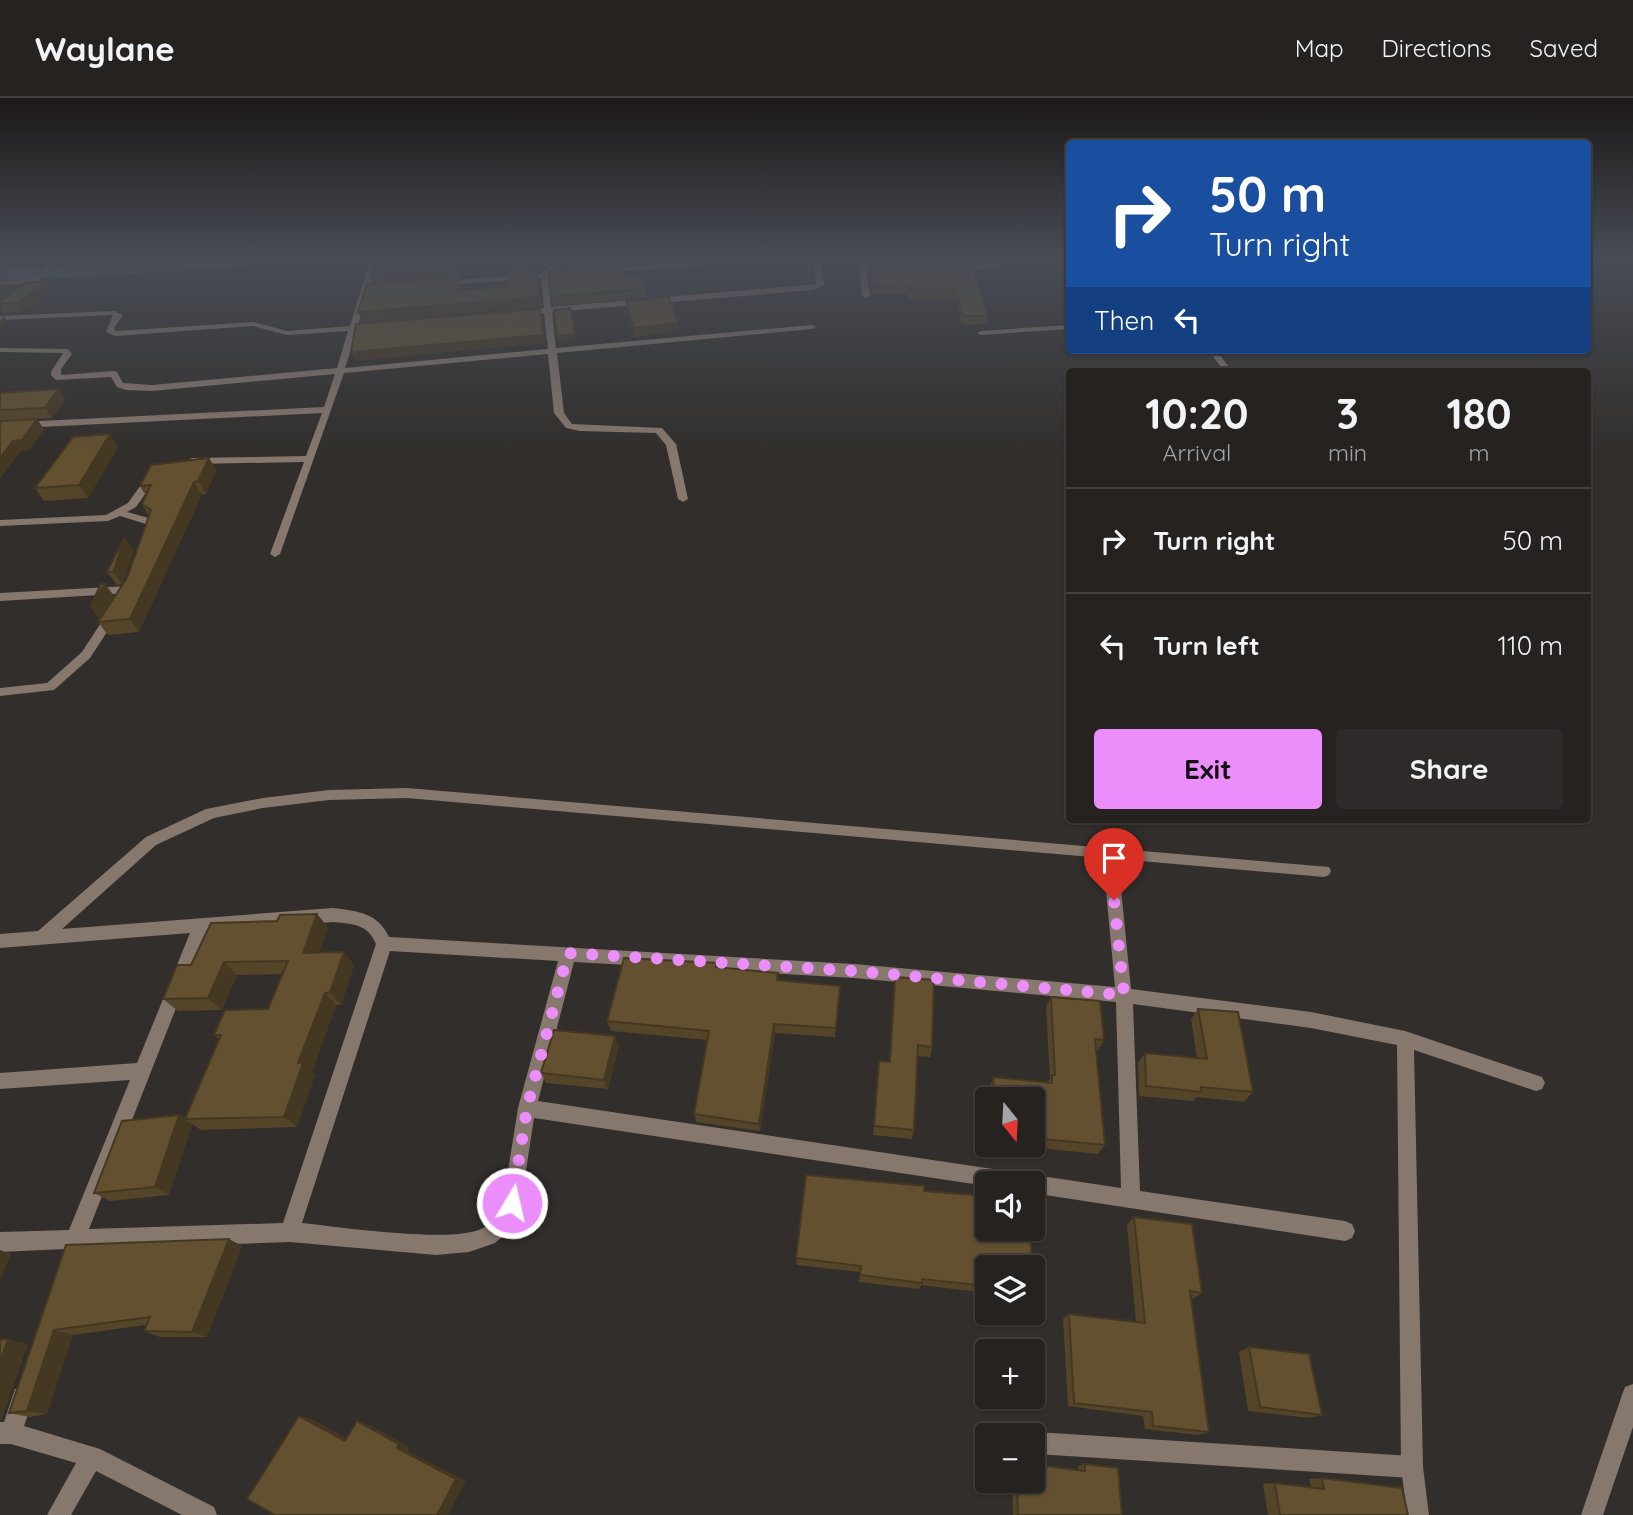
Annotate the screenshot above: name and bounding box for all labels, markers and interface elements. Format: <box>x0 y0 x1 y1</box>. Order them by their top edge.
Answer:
text: Waylane <box>35 28 175 69</box>
text: Map <box>1295 33 1344 63</box>
text: Directions <box>1382 33 1492 63</box>
text: Saved <box>1530 33 1598 63</box>
text: 50 m <box>1209 163 1326 224</box>
icon: right <box>1094 168 1185 259</box>
text: Turn right <box>1209 224 1350 264</box>
icon: left <box>1168 301 1206 339</box>
text: Then <box>1094 304 1154 337</box>
text: 10:20 <box>1145 387 1249 440</box>
text: 3 <box>1336 387 1359 440</box>
text: 180 <box>1446 387 1512 440</box>
text: Arrival <box>1163 438 1231 467</box>
text: min <box>1328 438 1367 467</box>
text: m <box>1469 438 1490 467</box>
icon: right <box>1094 522 1132 560</box>
text: Turn right <box>1153 524 1275 557</box>
text: 50 m <box>1503 524 1563 557</box>
icon: left <box>1094 627 1132 665</box>
text: Turn left <box>1153 629 1260 662</box>
text: 110 m <box>1497 629 1563 662</box>
button: Exit <box>1094 729 1322 809</box>
button: Share <box>1336 729 1563 809</box>
pin <box>1084 828 1144 900</box>
icon: arrive <box>1095 839 1133 877</box>
north arrow <box>975 1087 1045 1157</box>
map controls <box>975 1087 1045 1493</box>
position arrow <box>475 1166 549 1240</box>
button: sound <box>975 1171 1045 1241</box>
button: layers <box>975 1255 1045 1325</box>
button: + <box>975 1339 1045 1409</box>
button: − <box>975 1423 1045 1493</box>

